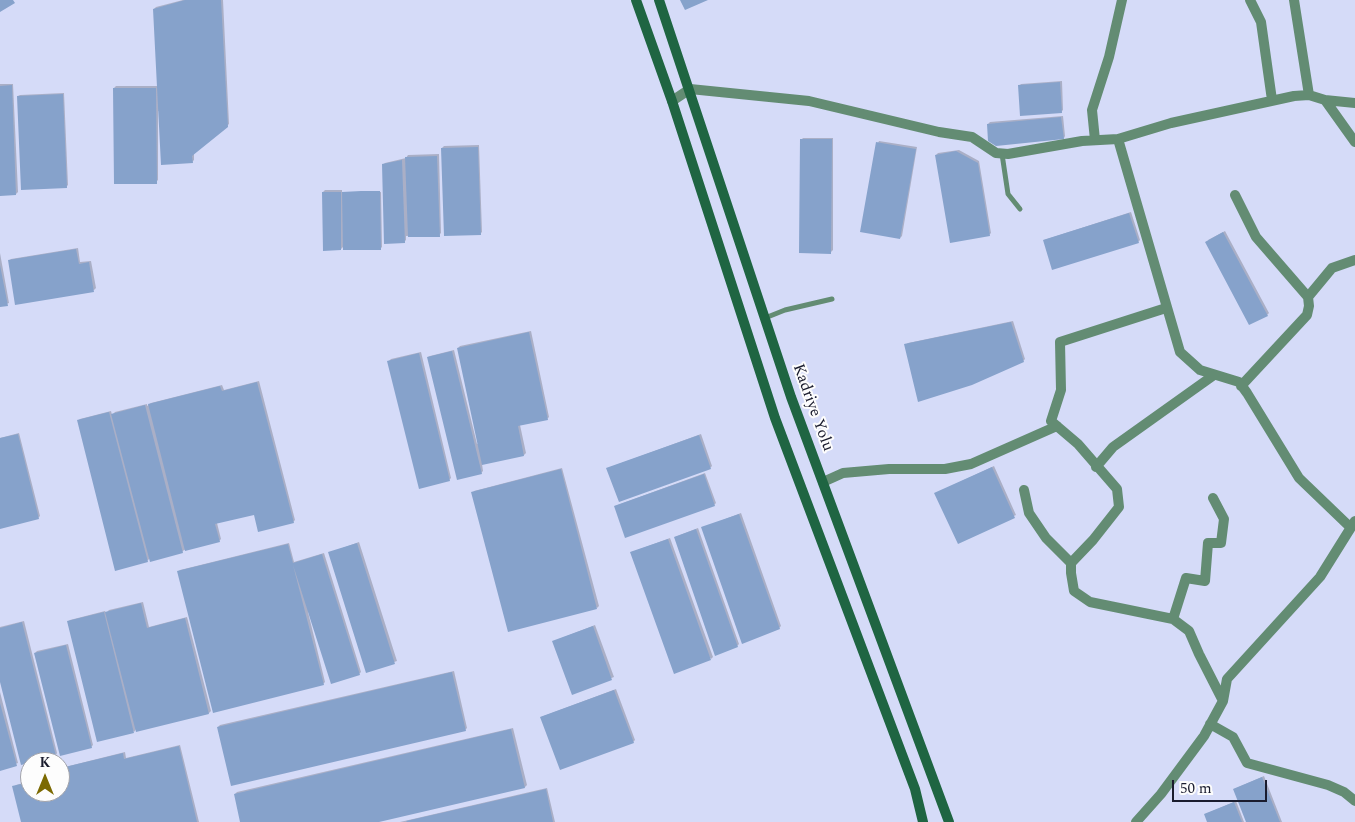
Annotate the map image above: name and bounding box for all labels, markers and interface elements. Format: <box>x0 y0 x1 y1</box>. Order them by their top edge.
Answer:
street label: Kadriye Yolu <box>787 362 837 454</box>
north arrow <box>20 752 70 802</box>
text: K <box>40 752 50 773</box>
scale bar <box>1175 770 1270 802</box>
text: 50 m <box>1180 777 1212 800</box>

